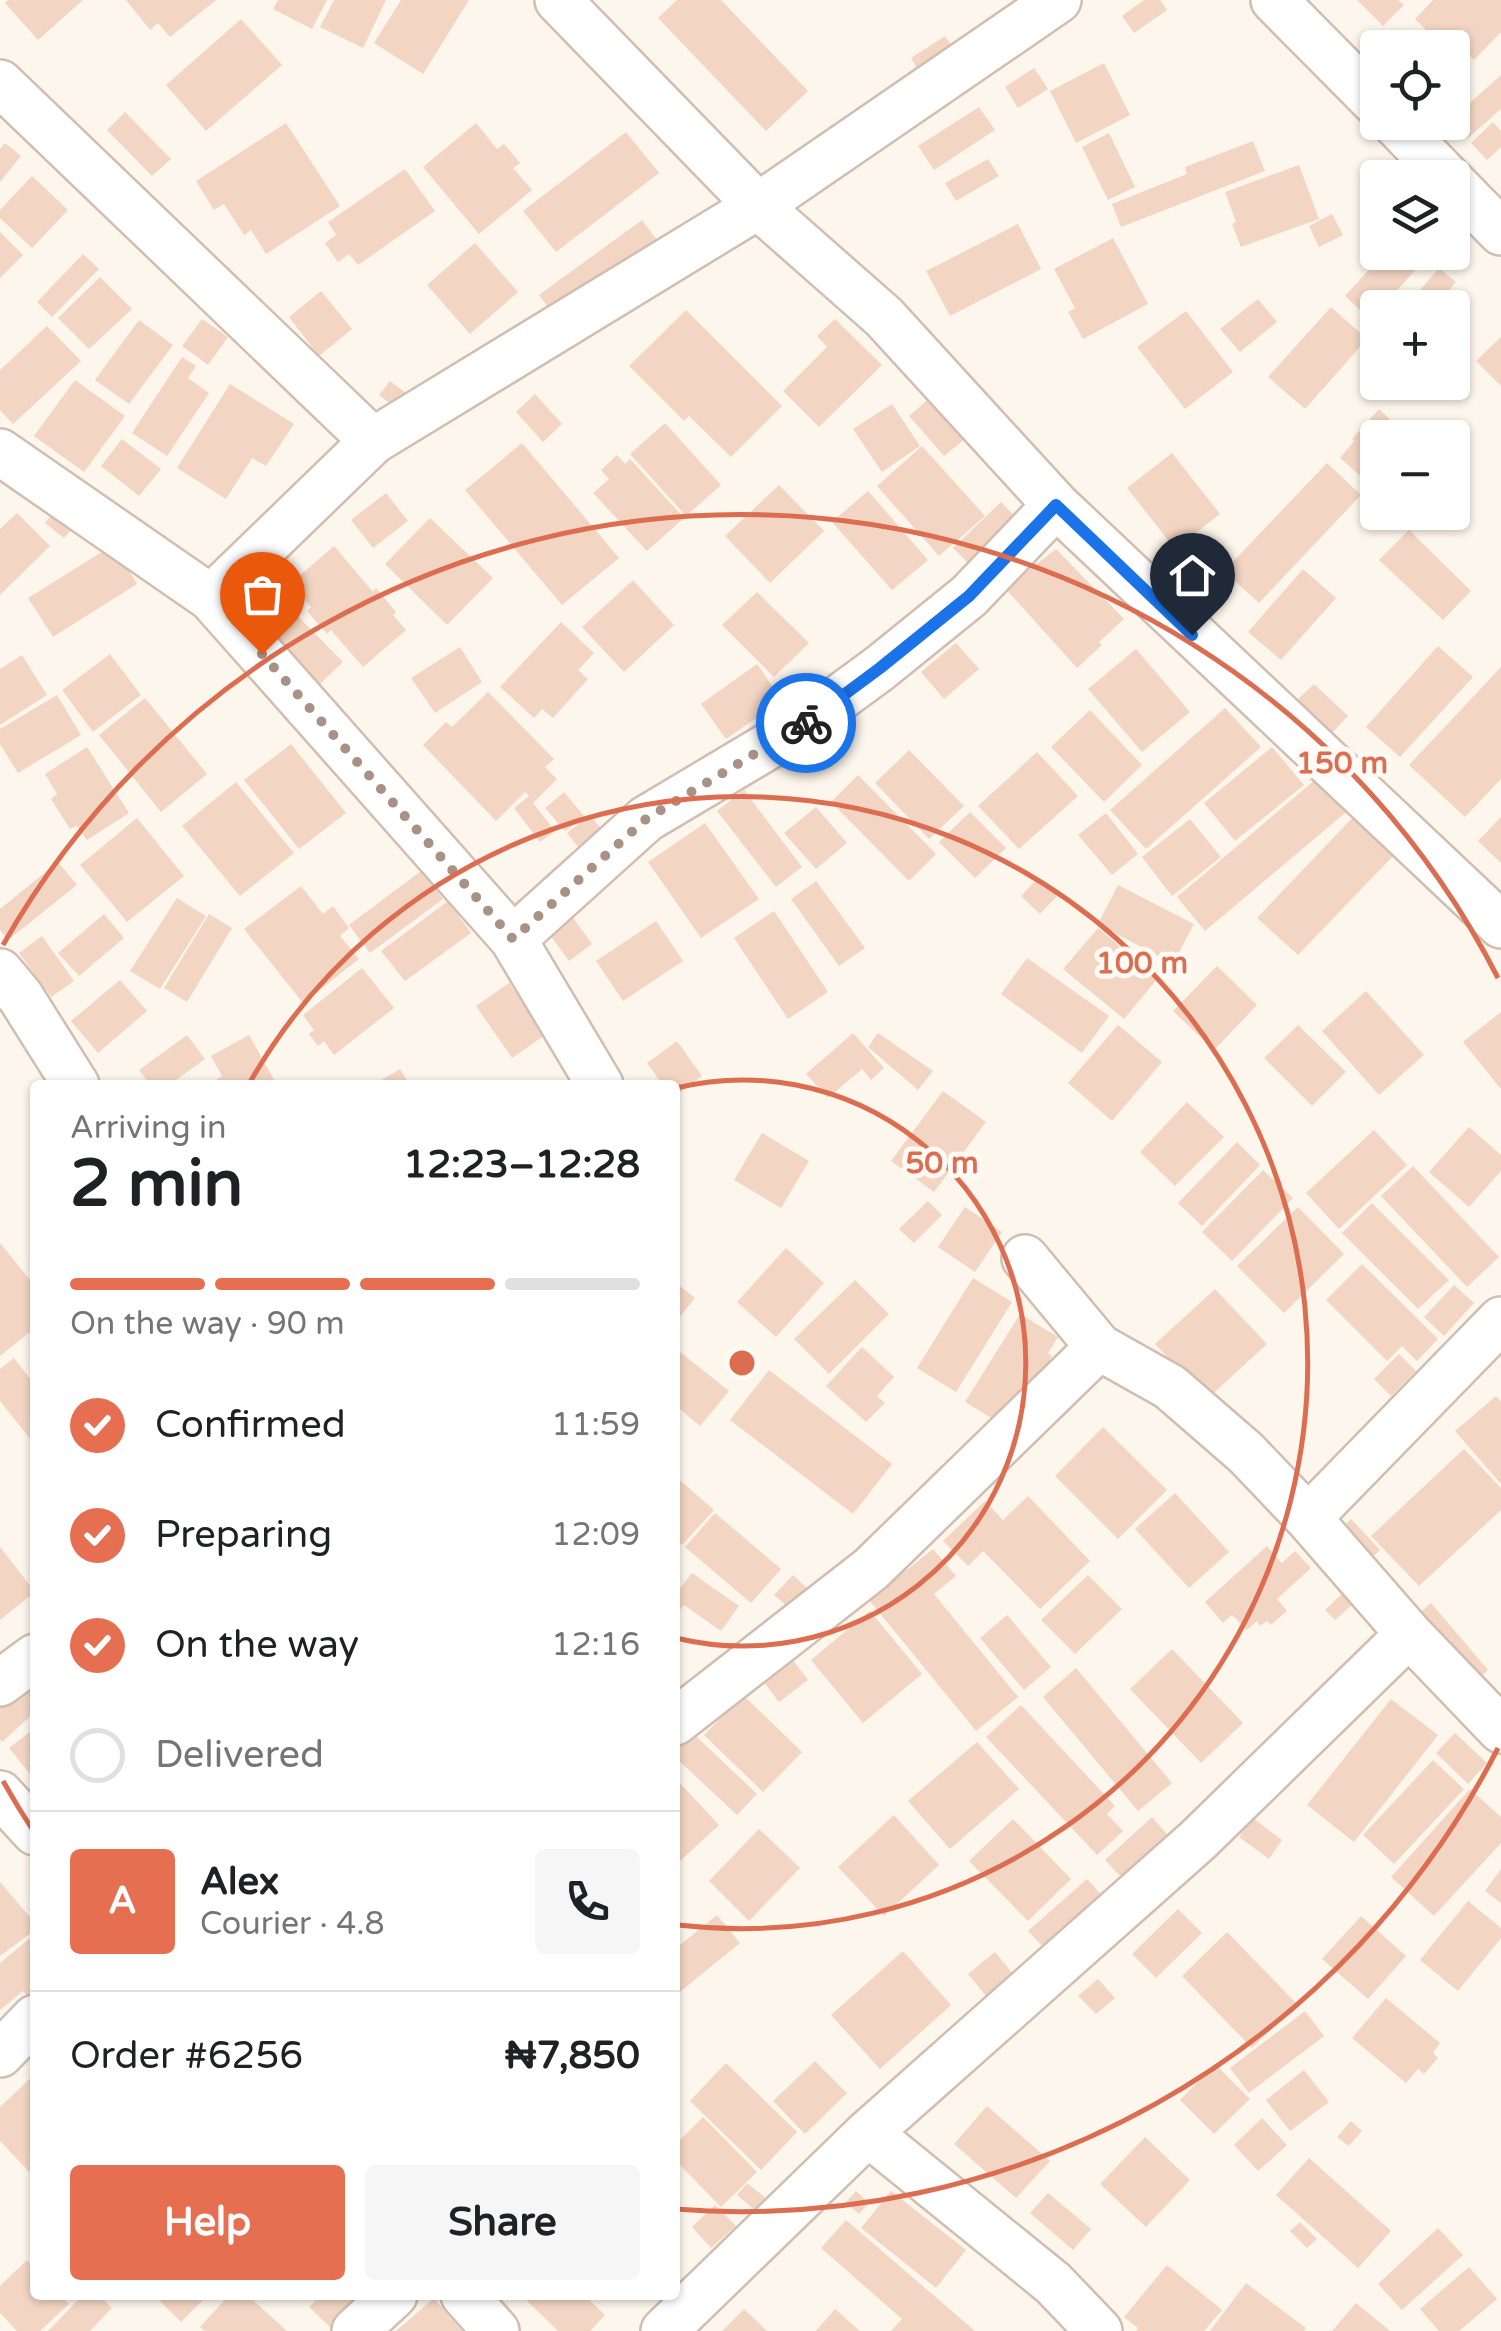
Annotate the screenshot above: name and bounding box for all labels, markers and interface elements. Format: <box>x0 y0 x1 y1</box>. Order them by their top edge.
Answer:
map controls <box>1360 30 1470 530</box>
button: locate <box>1360 30 1470 140</box>
button: layers <box>1360 160 1470 270</box>
button: + <box>1360 290 1470 400</box>
button: − <box>1360 420 1470 530</box>
pin <box>1150 533 1235 636</box>
icon: home <box>1165 548 1220 603</box>
pin <box>220 552 305 655</box>
icon: bag <box>235 567 290 622</box>
courier <box>756 673 856 773</box>
icon: bike <box>779 696 834 751</box>
text: 150 m <box>1296 745 1388 782</box>
text: 100 m <box>1096 945 1188 982</box>
text: Arriving in <box>70 1109 227 1147</box>
text: 12:23–12:28 <box>403 1142 640 1188</box>
text: 2 min <box>70 1145 243 1224</box>
text: 50 m <box>905 1145 979 1182</box>
text: On the way · 90 m <box>70 1305 345 1343</box>
centre of rings <box>724 1345 760 1381</box>
icon: check <box>70 1398 125 1453</box>
text: Confirmed <box>155 1402 346 1448</box>
text: 11:59 <box>551 1406 640 1444</box>
icon: check <box>70 1508 125 1563</box>
text: Preparing <box>155 1512 332 1558</box>
text: 12:09 <box>551 1516 640 1554</box>
icon: check <box>70 1618 125 1673</box>
text: On the way <box>155 1622 359 1668</box>
text: 12:16 <box>551 1626 640 1664</box>
text: Delivered <box>155 1732 324 1778</box>
button: phone <box>535 1849 640 1954</box>
text: Alex <box>200 1859 279 1905</box>
text: A <box>108 1878 137 1924</box>
text: Courier · 4.8 <box>200 1905 385 1943</box>
text: Order #6256 <box>70 2033 303 2079</box>
text: ₦7,850 <box>505 2033 640 2079</box>
button: Help <box>70 2165 345 2280</box>
button: Share <box>365 2165 640 2280</box>

